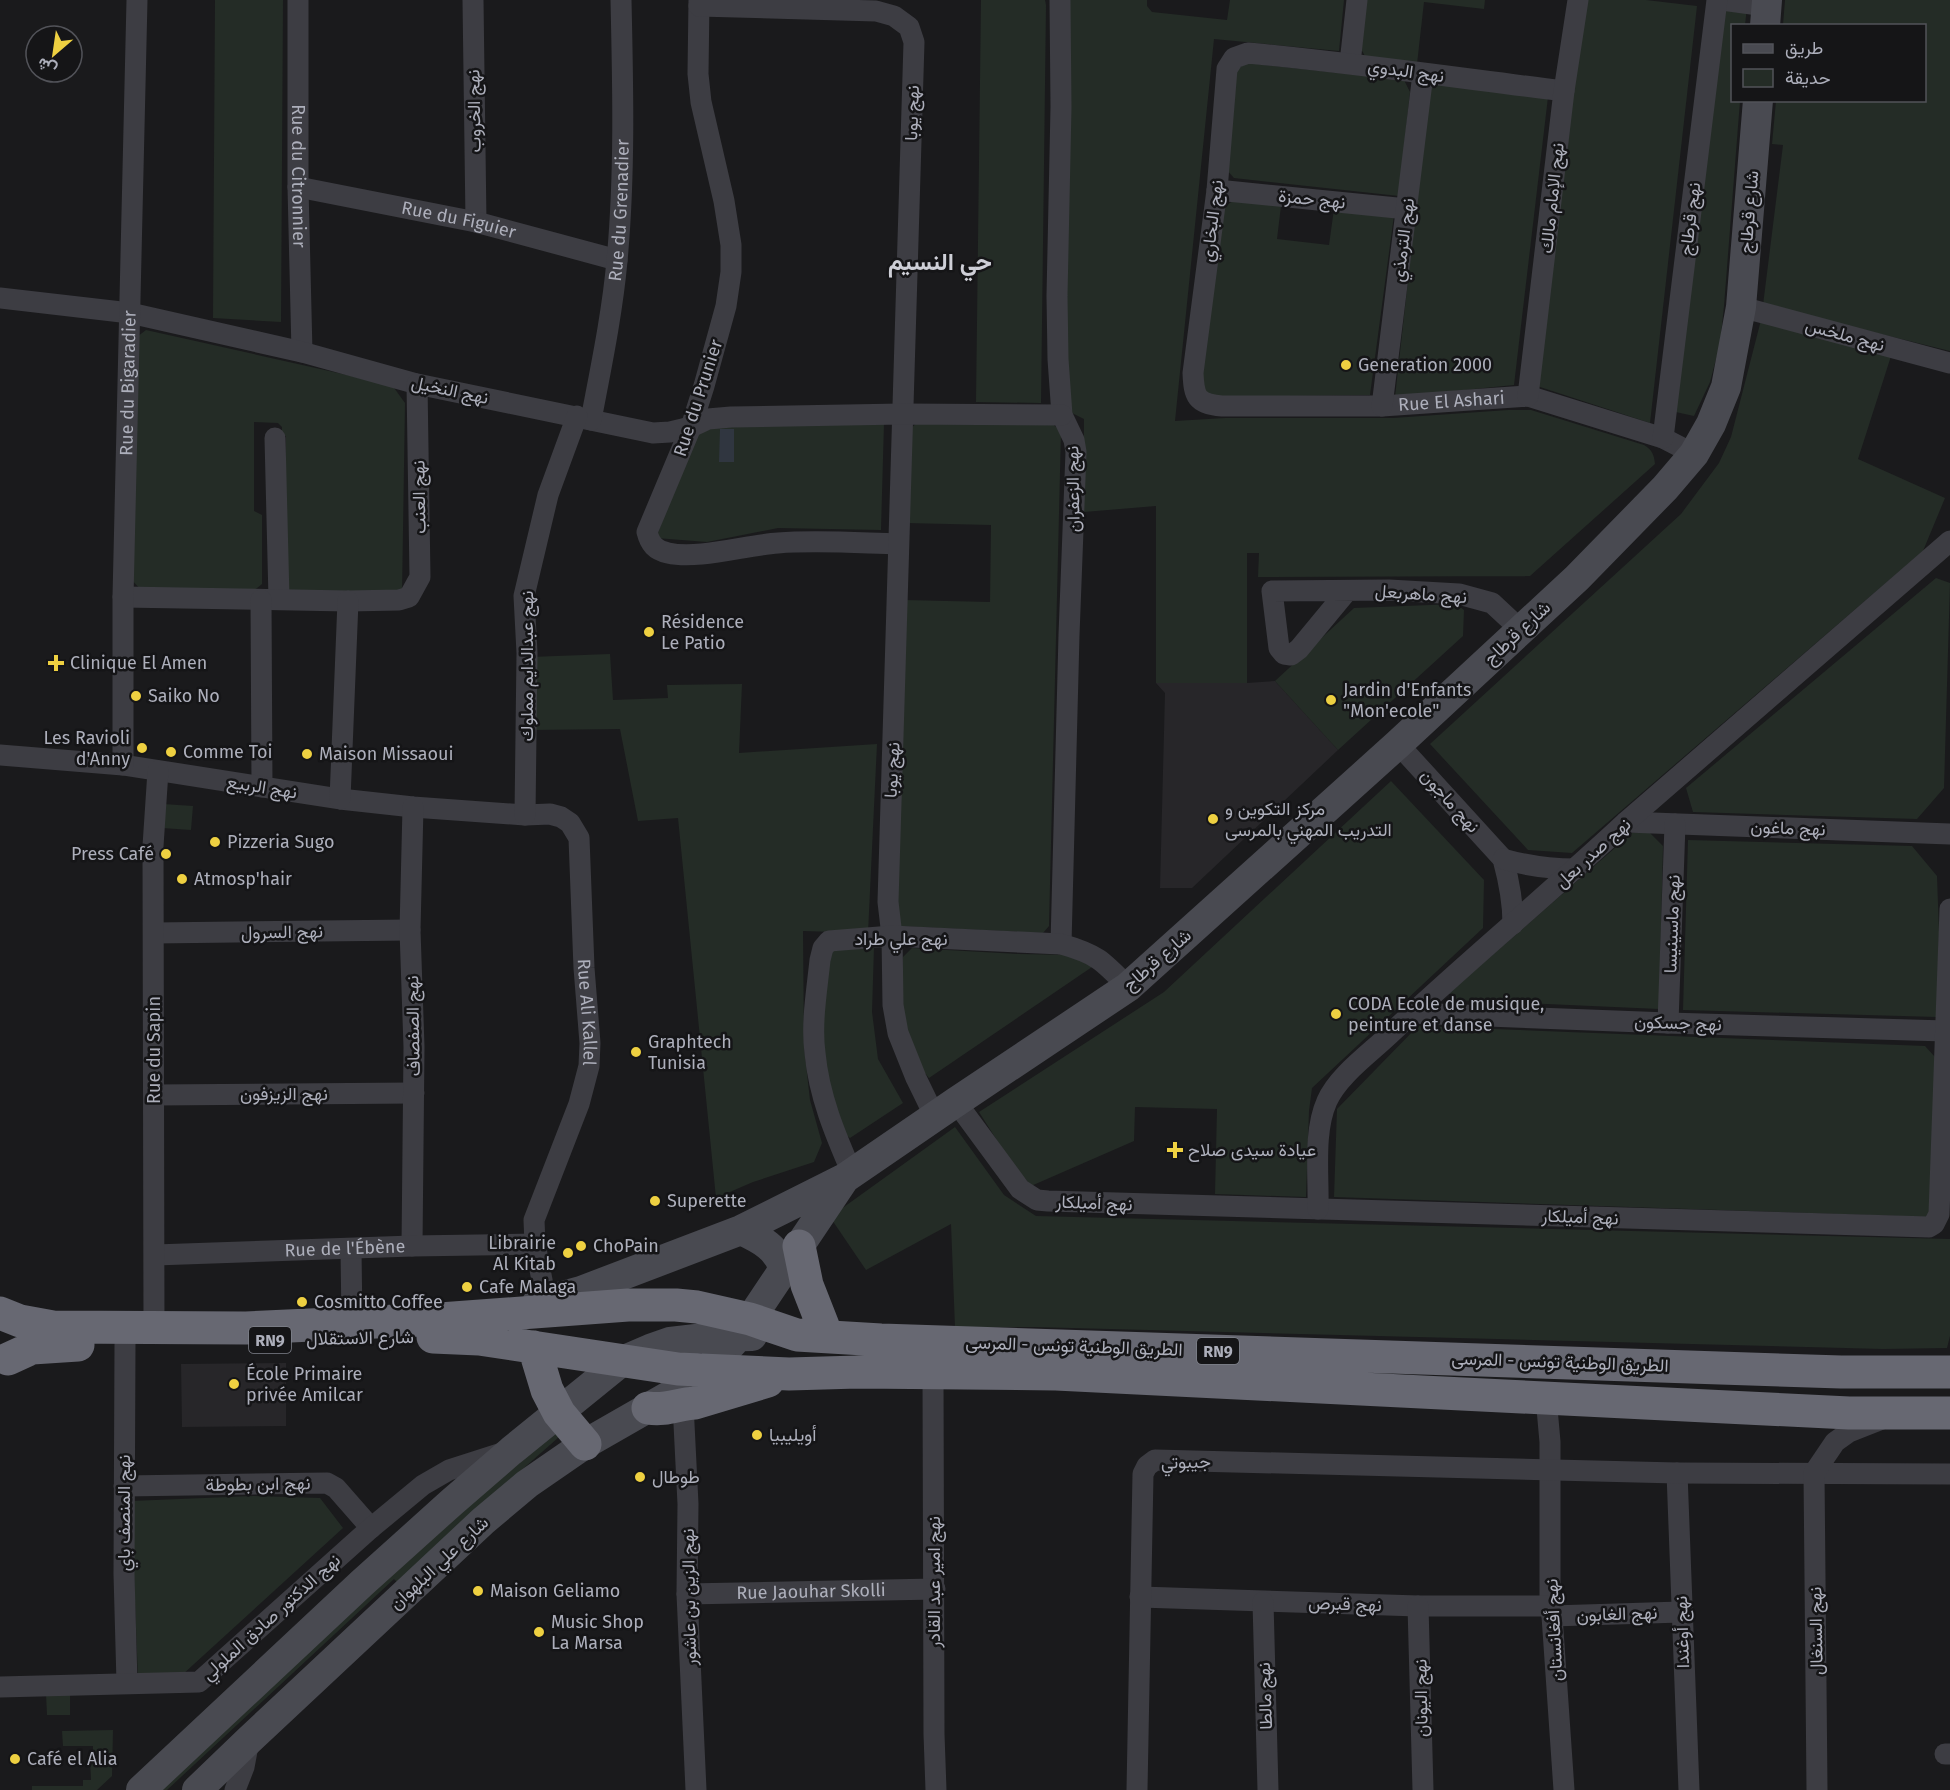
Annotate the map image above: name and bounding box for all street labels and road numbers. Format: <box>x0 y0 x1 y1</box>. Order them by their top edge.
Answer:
street label: نهج البدوي <box>1366 55 1446 91</box>
street label: نهج الخروب <box>462 69 487 153</box>
street label: نهج يوبا <box>900 85 925 141</box>
street label: Rue du Citronnier <box>287 104 310 248</box>
street label: Rue du Grenadier <box>604 139 634 283</box>
street label: نهج الإمام مالك <box>1535 141 1570 255</box>
street label: شارع قرطاج <box>1734 170 1765 255</box>
street label: نهج البخاري <box>1196 179 1232 264</box>
street label: نهج قرطاج <box>1675 181 1706 257</box>
street label: نهج حمزة <box>1277 185 1347 214</box>
street label: Rue du Figuier <box>399 197 518 243</box>
street label: نهج الترمذي <box>1387 197 1423 284</box>
street label: Rue du Bigaradier <box>115 310 141 456</box>
street label: نهج ملخس <box>1803 314 1887 357</box>
street label: Rue du Prunier <box>669 337 727 459</box>
street label: نهج النخيل <box>409 371 491 410</box>
street label: Rue El Ashari <box>1397 387 1505 416</box>
street label: نهج الزعفران <box>1061 446 1086 532</box>
street label: نهج العنب <box>407 460 432 534</box>
street label: نهج ماهربعل <box>1374 580 1468 609</box>
street label: نهج عبدالدايم مملوك <box>516 591 539 741</box>
street label: شارع قرطاج <box>1479 597 1556 670</box>
street label: نهج يوبا <box>880 742 905 799</box>
street label: نهج ماجون <box>1415 765 1484 838</box>
street label: نهج الربيع <box>225 771 299 804</box>
street label: نهج صدر بعل <box>1551 813 1636 894</box>
street label: نهج ماغون <box>1750 816 1826 841</box>
street label: نهج ماسينيسا <box>1659 874 1686 974</box>
street label: نهج السرول <box>241 920 323 945</box>
street label: شارع قرطاج <box>1118 924 1196 996</box>
street label: نهج علي طراد <box>854 928 948 954</box>
street label: Rue Ali Kallel <box>573 958 601 1066</box>
street label: نهج الصفصاف <box>401 975 426 1077</box>
street label: Rue du Sapin <box>143 996 165 1104</box>
street label: نهج جسكون <box>1634 1010 1722 1037</box>
street label: نهج الزيزفون <box>240 1083 328 1106</box>
street label: نهج أميلكار <box>1054 1191 1133 1216</box>
street label: نهج أميلكار <box>1540 1205 1619 1230</box>
street label: Rue de l'Ébène <box>284 1235 406 1261</box>
street label: شارع الاستقلال <box>306 1326 414 1351</box>
road number: RN9 <box>249 1327 291 1353</box>
street label: الطريق الوطنية تونس - المرسى <box>965 1331 1183 1361</box>
road number: RN9 <box>1197 1338 1239 1364</box>
street label: الطريق الوطنية تونس - المرسى <box>1451 1347 1669 1377</box>
street label: جيبوتي <box>1161 1451 1211 1477</box>
street label: نهج المنصف باي <box>113 1455 139 1571</box>
street label: نهج ابن بطوطة <box>205 1472 311 1497</box>
street label: شارع علي البلهوان <box>385 1512 496 1617</box>
street label: نهج امير عبد القادر <box>923 1516 946 1649</box>
street label: نهج الزين بن عاشور <box>677 1528 702 1667</box>
street label: نهج الدكتور صادق الملولي <box>197 1549 348 1688</box>
street label: نهج أفغانستان <box>1540 1578 1569 1682</box>
street label: Rue Jaouhar Skolli <box>736 1579 886 1604</box>
street label: نهج السنغال <box>1804 1587 1829 1675</box>
street label: نهج قبرص <box>1308 1592 1382 1617</box>
street label: نهج أوغندا <box>1670 1595 1695 1669</box>
street label: نهج الغابون <box>1576 1602 1658 1627</box>
street label: نهج اليونان <box>1409 1659 1434 1737</box>
street label: نهج مالطا <box>1253 1662 1278 1730</box>

